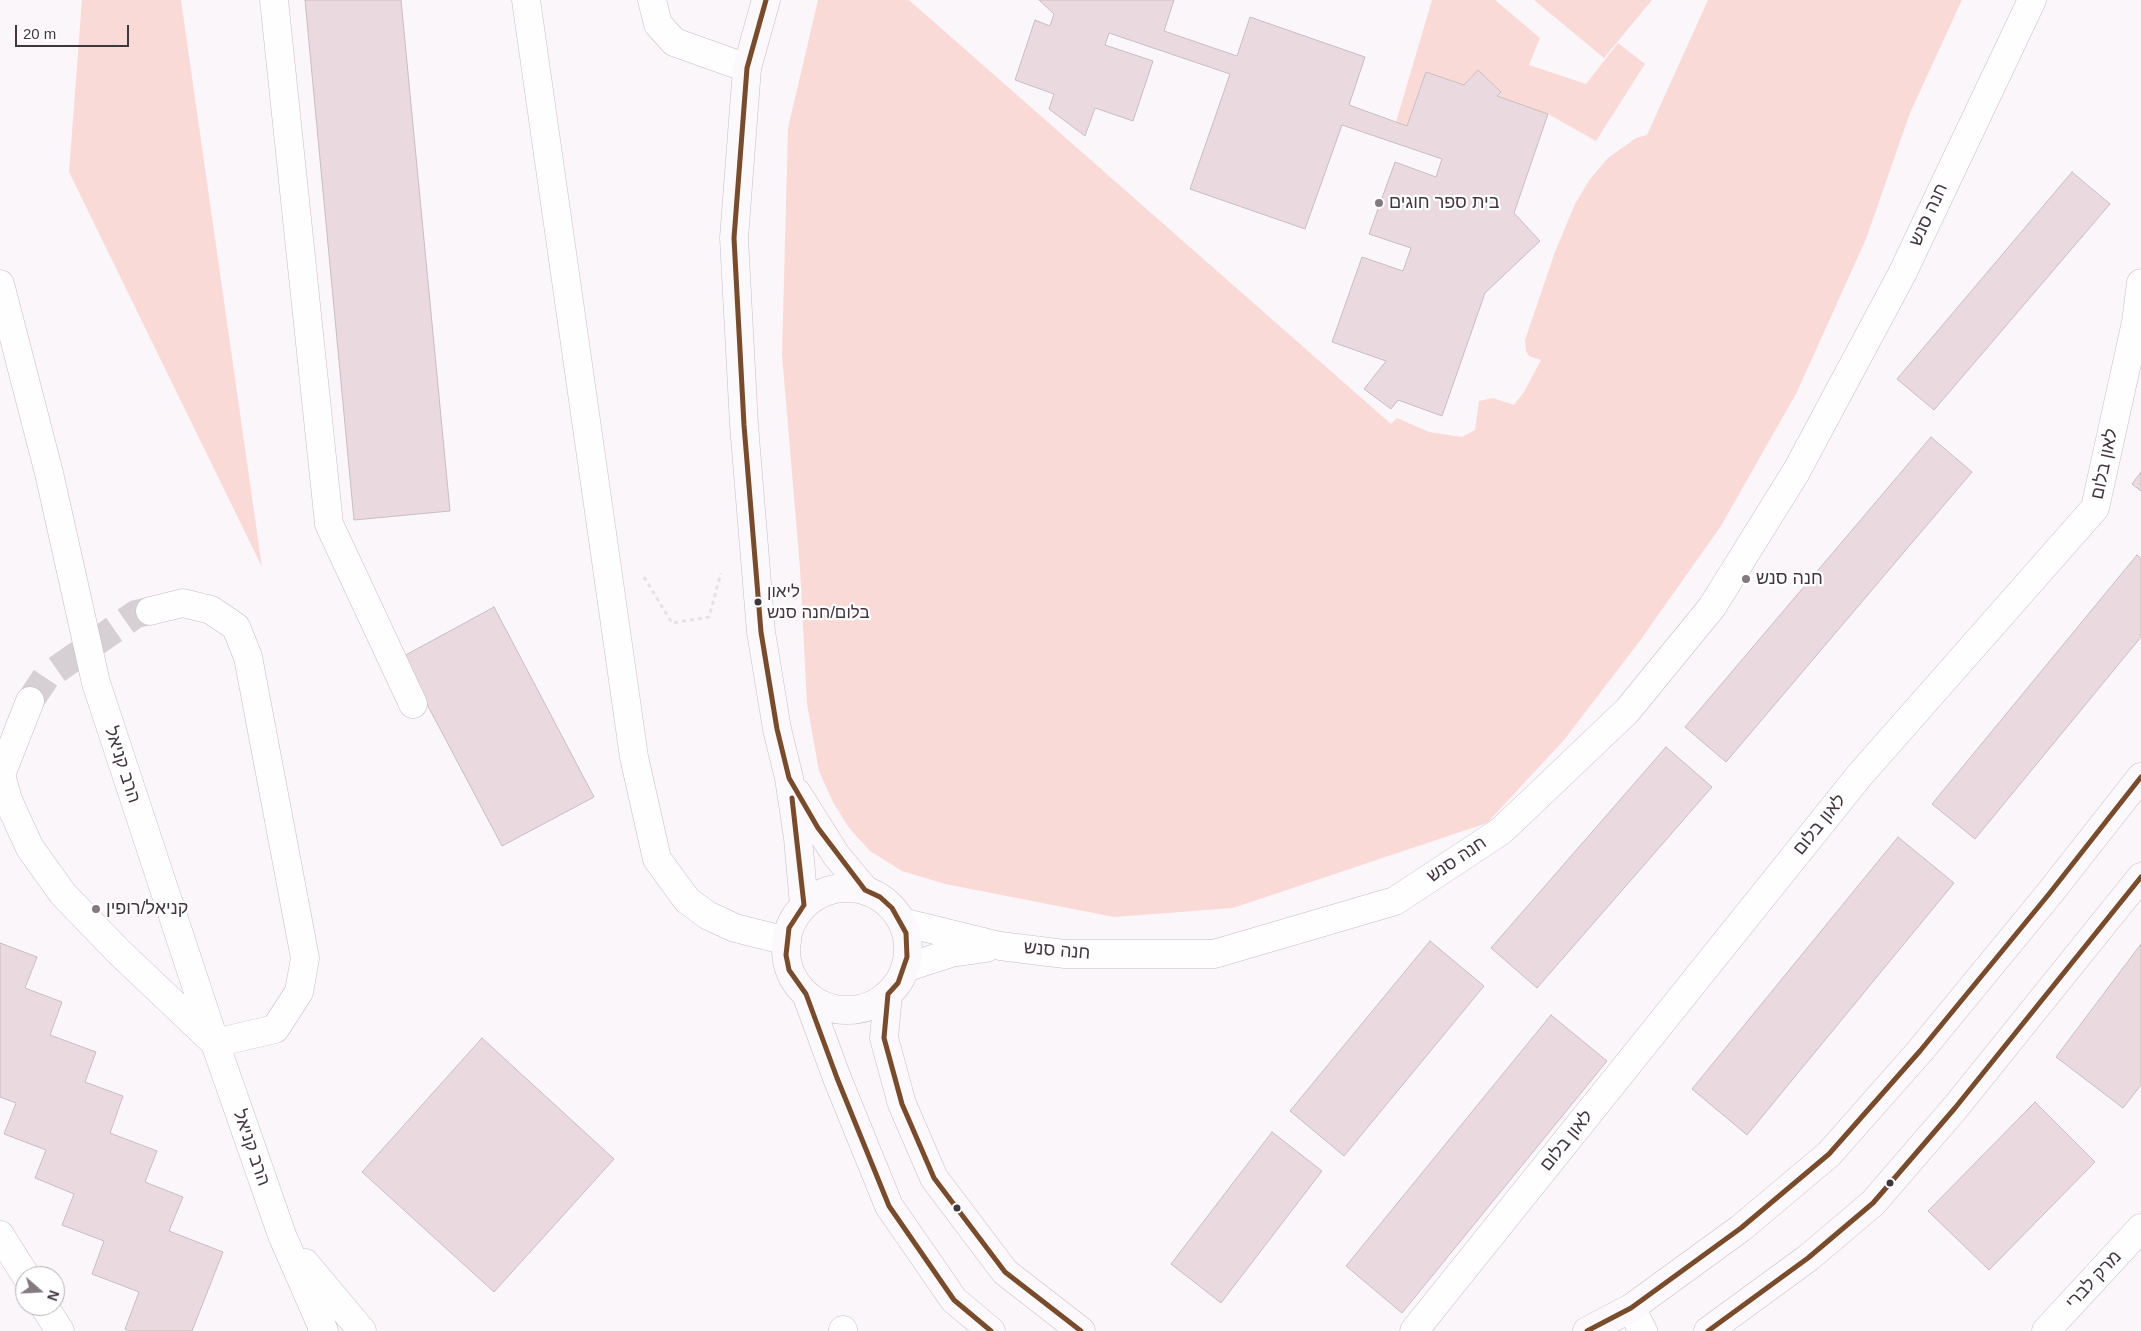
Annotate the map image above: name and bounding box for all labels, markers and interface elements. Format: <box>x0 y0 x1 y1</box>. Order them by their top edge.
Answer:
scale bar <box>18 15 131 47</box>
text: 20 m <box>23 25 56 42</box>
street label: חנה סנש <box>1905 180 1953 250</box>
place label: בית ספר חוגים <box>1389 192 1499 214</box>
marker: בית ספר חוגים <box>1373 197 1385 209</box>
street label: לאון בלום <box>2087 427 2123 501</box>
place label: חנה סנש <box>1756 568 1823 590</box>
marker: חנה סנש <box>1740 573 1752 585</box>
place label: ליאון בלום/חנה סנש <box>767 582 870 622</box>
marker: ליאון בלום/חנה סנש <box>753 597 763 607</box>
street label: הרב קניאל <box>100 724 144 806</box>
street label: לאון בלום <box>1789 790 1851 860</box>
street label: חנה סנש <box>1423 832 1491 888</box>
place label: קניאל/רופין <box>106 898 188 920</box>
marker: קניאל/רופין <box>90 903 102 915</box>
street label: חנה סנש <box>1023 937 1091 965</box>
street label: לאון בלום <box>1536 1106 1598 1176</box>
street label: הרב קניאל <box>228 1107 274 1189</box>
unlabelled marker <box>1885 1178 1895 1188</box>
unlabelled marker <box>952 1203 962 1213</box>
street label: מרק לברי <box>2062 1246 2126 1314</box>
north arrow <box>15 1266 65 1316</box>
text: N <box>44 1288 62 1303</box>

